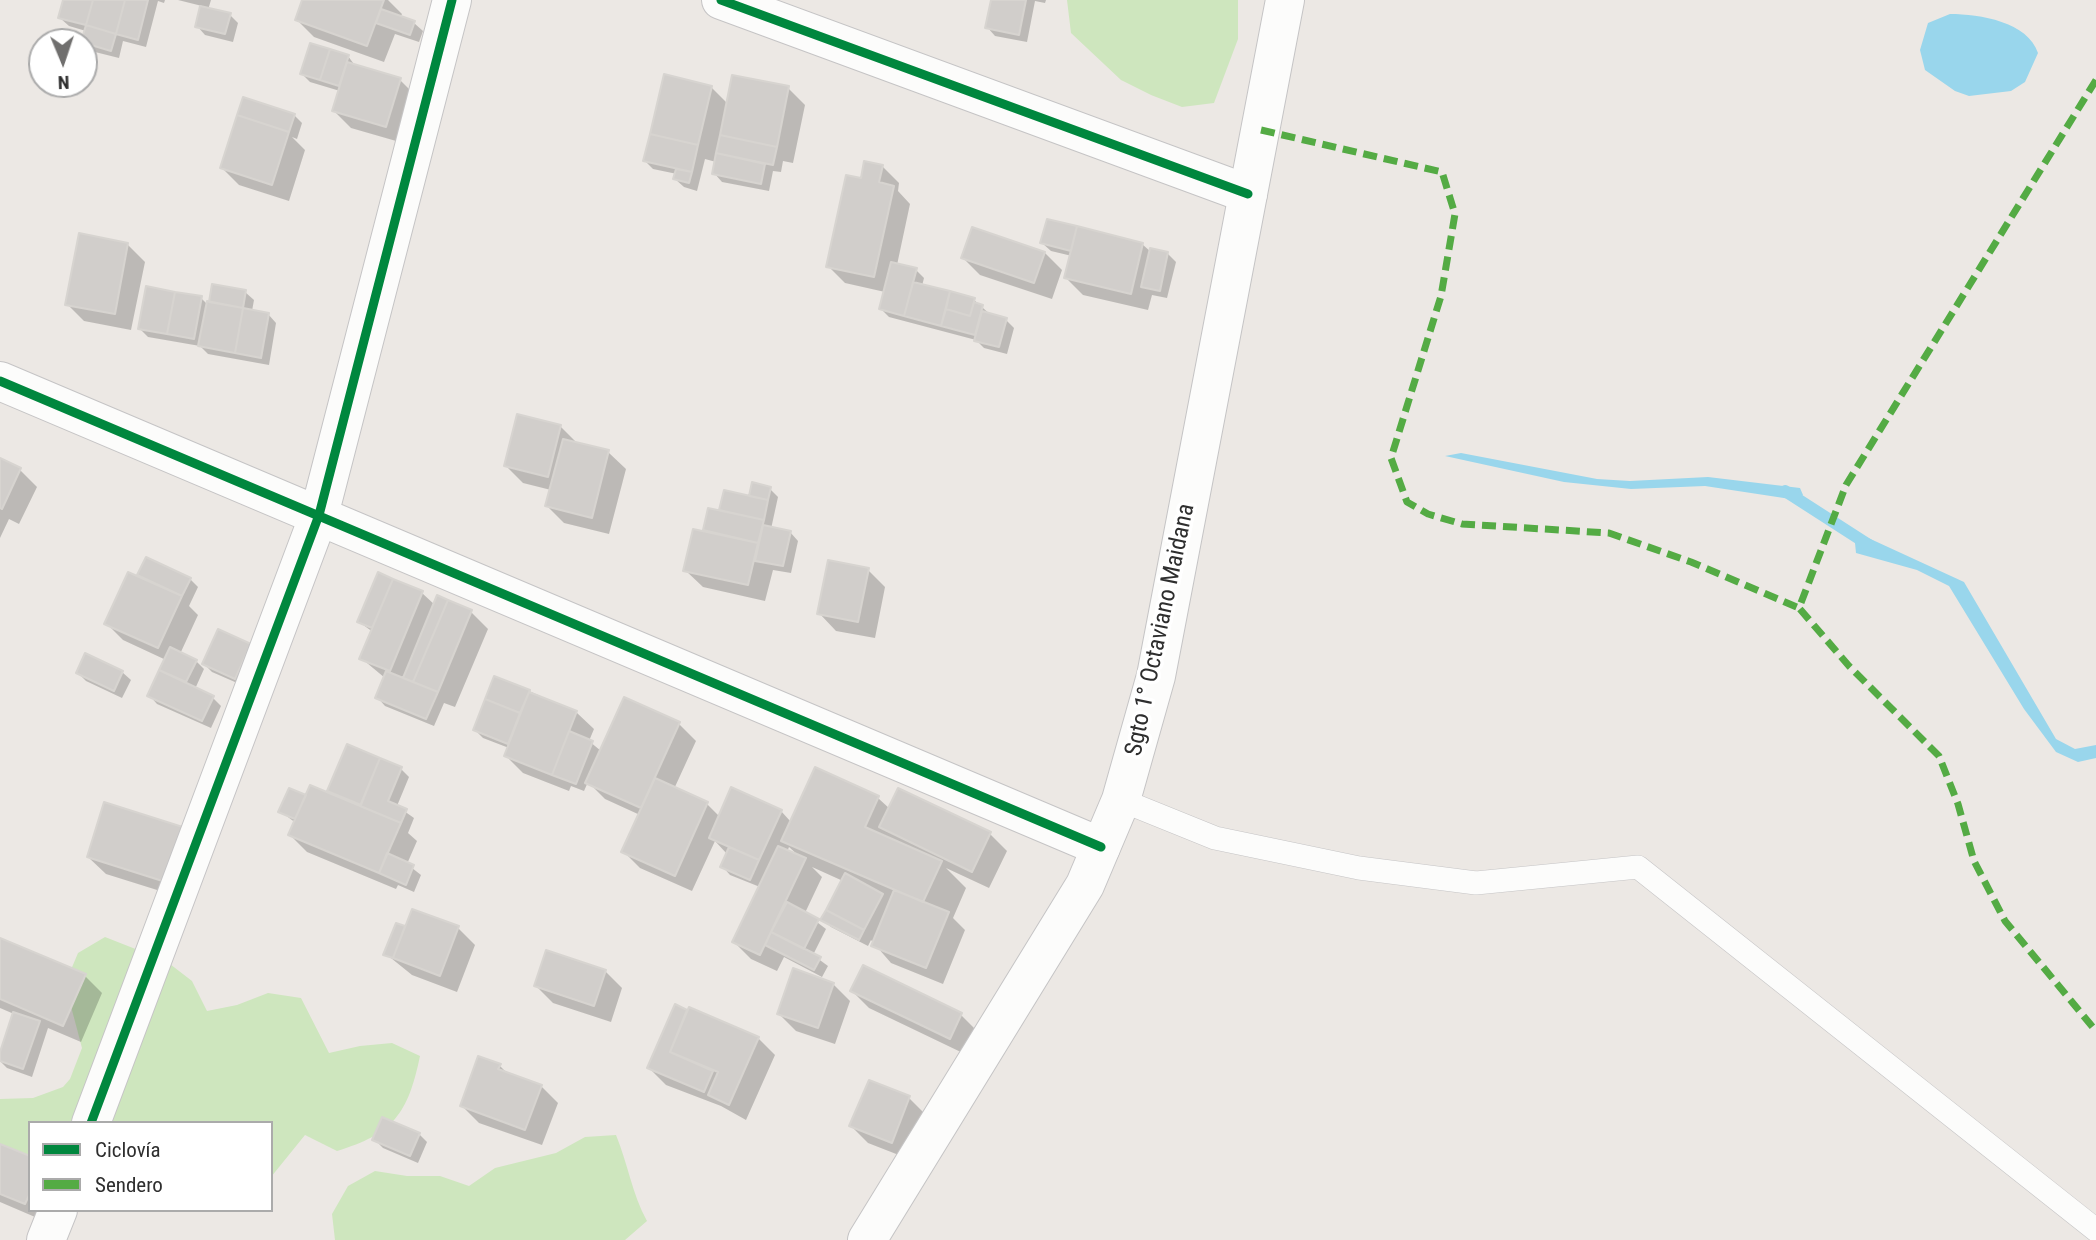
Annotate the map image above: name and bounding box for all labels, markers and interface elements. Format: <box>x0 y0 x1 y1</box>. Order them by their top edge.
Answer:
north arrow <box>28 28 98 98</box>
text: N <box>57 71 70 94</box>
street label: Sgto 1° Octaviano Maidana <box>1120 501 1202 759</box>
legend <box>28 1121 273 1212</box>
text: Ciclovía <box>95 1138 161 1162</box>
text: Sendero <box>95 1173 163 1197</box>

